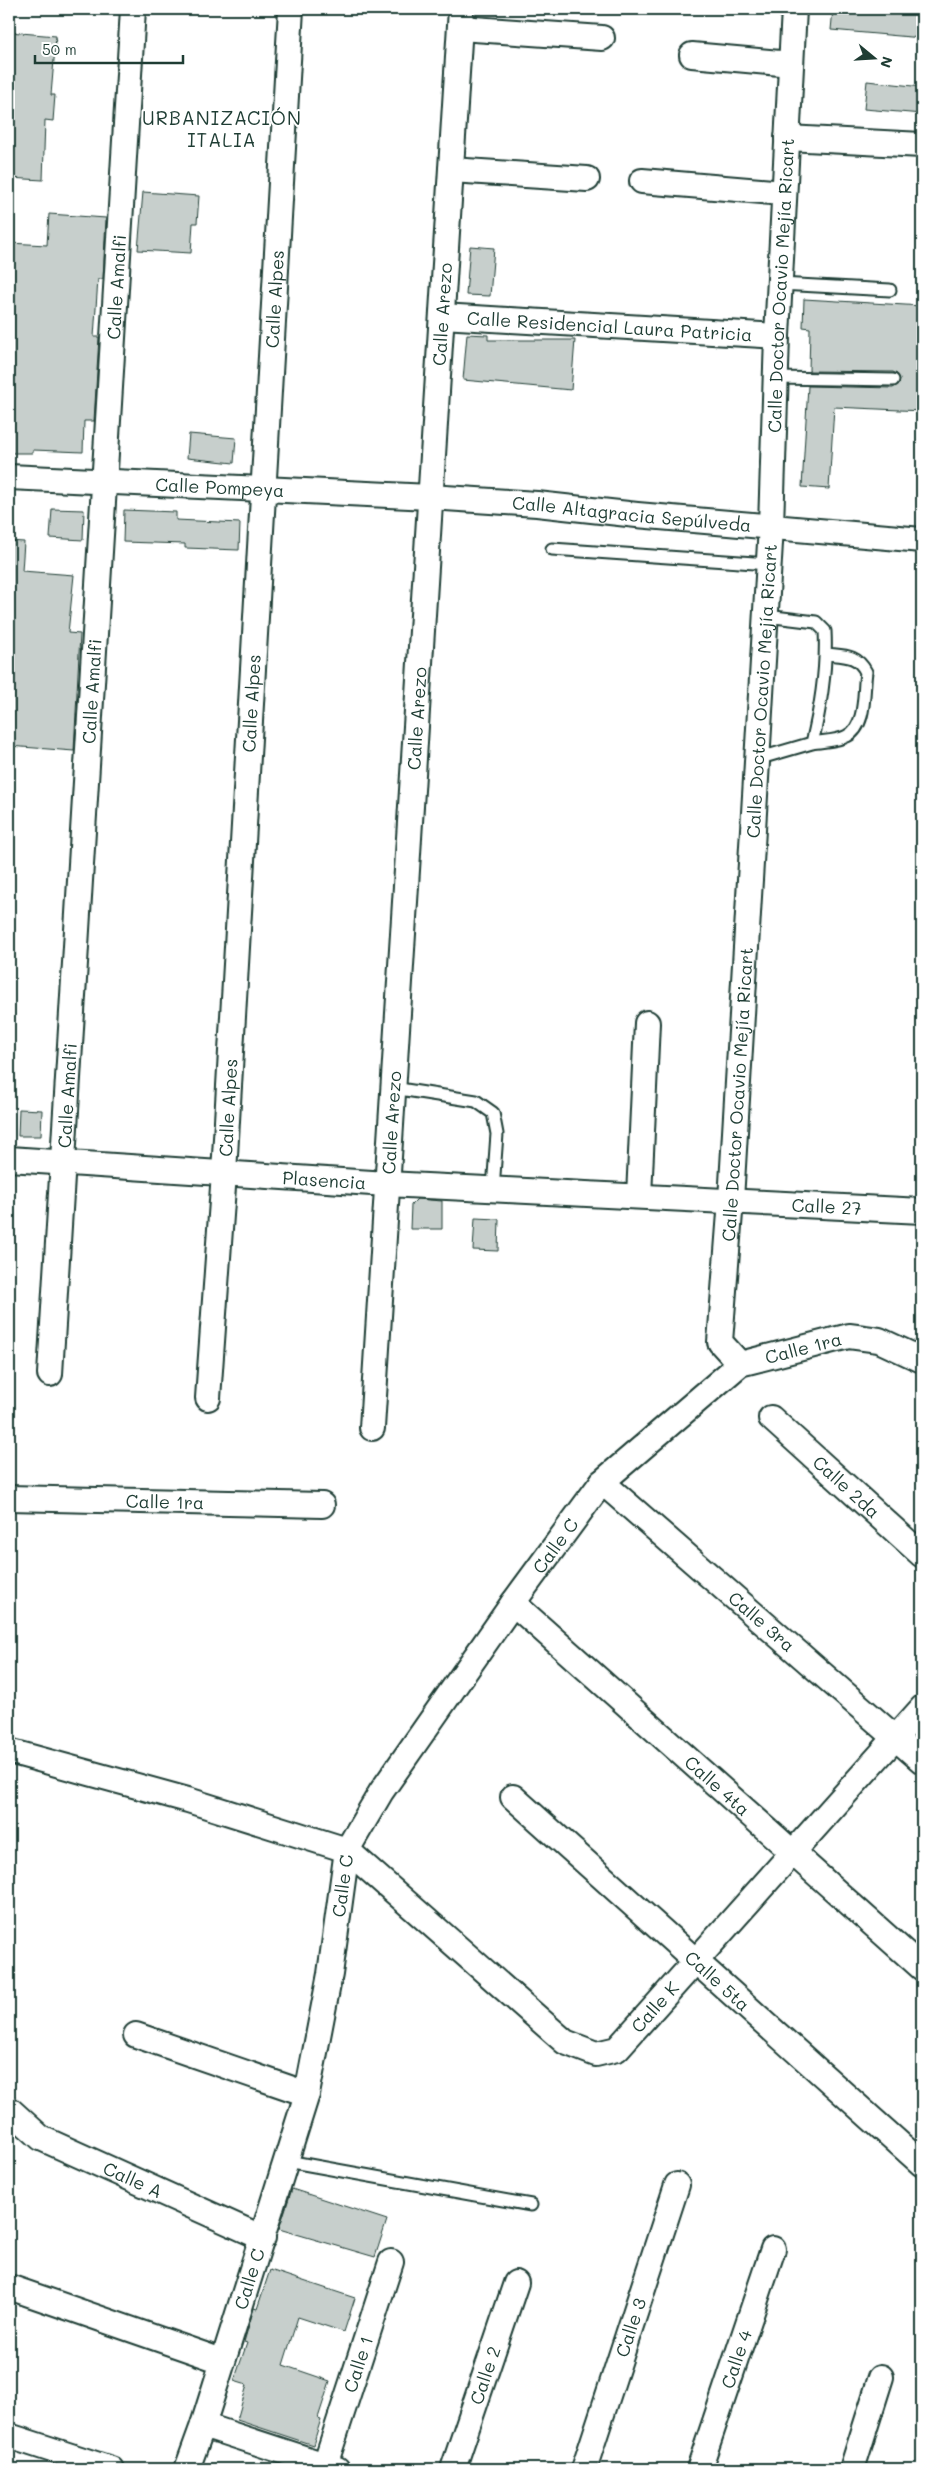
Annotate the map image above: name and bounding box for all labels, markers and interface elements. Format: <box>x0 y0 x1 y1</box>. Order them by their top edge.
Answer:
scale bar <box>35 32 182 64</box>
north arrow <box>848 32 898 82</box>
text: 50 m <box>42 39 77 59</box>
text: N <box>876 54 898 70</box>
district label: URBANIZACIÓN ITALIA <box>142 105 302 152</box>
street label: Calle Doctor Ocavio Mejía Ricart <box>762 138 799 433</box>
street label: Calle Amalfi <box>101 234 131 340</box>
street label: Calle Alpes <box>260 249 289 349</box>
street label: Calle Arezo <box>427 262 457 367</box>
street label: Calle Residencial Laura Patricia <box>466 306 753 347</box>
street label: Calle Pompeya <box>155 472 285 502</box>
street label: Calle Altagracia Sepúlveda <box>511 490 752 537</box>
street label: Calle Doctor Ocavio Mejía Ricart <box>740 543 782 839</box>
street label: Calle Amalfi <box>76 638 107 744</box>
street label: Calle Alpes <box>236 654 266 753</box>
street label: Calle Arezo <box>401 666 432 771</box>
street label: Calle Doctor Ocavio Mejía Ricart <box>716 947 758 1242</box>
street label: Calle Amalfi <box>52 1042 82 1149</box>
street label: Calle Alpes <box>213 1058 243 1157</box>
street label: Calle Arezo <box>376 1070 406 1175</box>
street label: Plasencia <box>282 1165 367 1195</box>
street label: Calle 27 <box>791 1192 862 1220</box>
street label: Calle 1ra <box>762 1326 844 1369</box>
street label: Calle 2da <box>808 1450 885 1523</box>
street label: Calle 1ra <box>126 1489 204 1514</box>
street label: Calle C <box>527 1513 584 1578</box>
street label: Calle 3ra <box>723 1586 800 1657</box>
street label: Calle 4ta <box>680 1750 755 1821</box>
street label: Calle C <box>326 1853 358 1919</box>
street label: Calle 5ta <box>680 1945 755 2016</box>
street label: Calle K <box>625 1976 684 2038</box>
street label: Calle A <box>99 2156 166 2203</box>
street label: Calle C <box>228 2245 270 2312</box>
street label: Calle 3 <box>610 2295 651 2360</box>
street label: Calle 4 <box>715 2326 757 2392</box>
street label: Calle 1 <box>337 2333 378 2396</box>
street label: Calle 2 <box>464 2343 506 2408</box>

